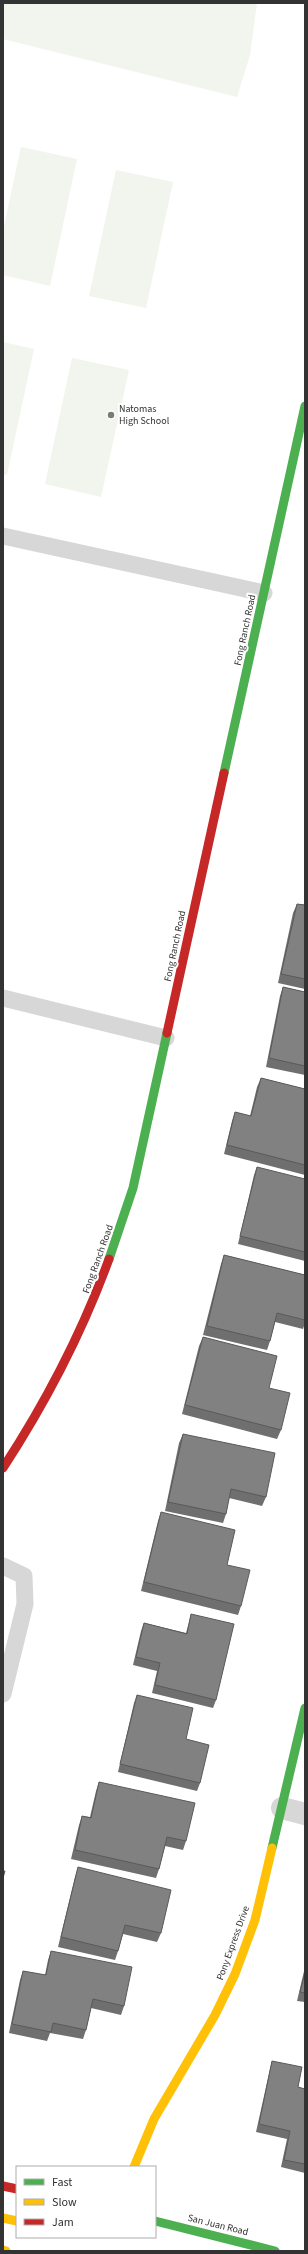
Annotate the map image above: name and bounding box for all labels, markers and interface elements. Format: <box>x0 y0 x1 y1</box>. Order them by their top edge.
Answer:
place label: Natomas High School <box>119 402 170 428</box>
marker: Natomas High School <box>106 410 116 420</box>
street label: Fong Ranch Road <box>231 593 259 667</box>
street label: Fong Ranch Road <box>161 909 189 983</box>
street label: Fong Ranch Road <box>79 1223 117 1295</box>
street label: Pony Express Drive <box>213 1904 253 1982</box>
legend <box>16 2166 156 2238</box>
text: Fast <box>52 2174 72 2191</box>
text: Slow <box>52 2194 77 2211</box>
street label: San Juan Road <box>186 2211 250 2239</box>
text: Jam <box>52 2214 74 2231</box>

